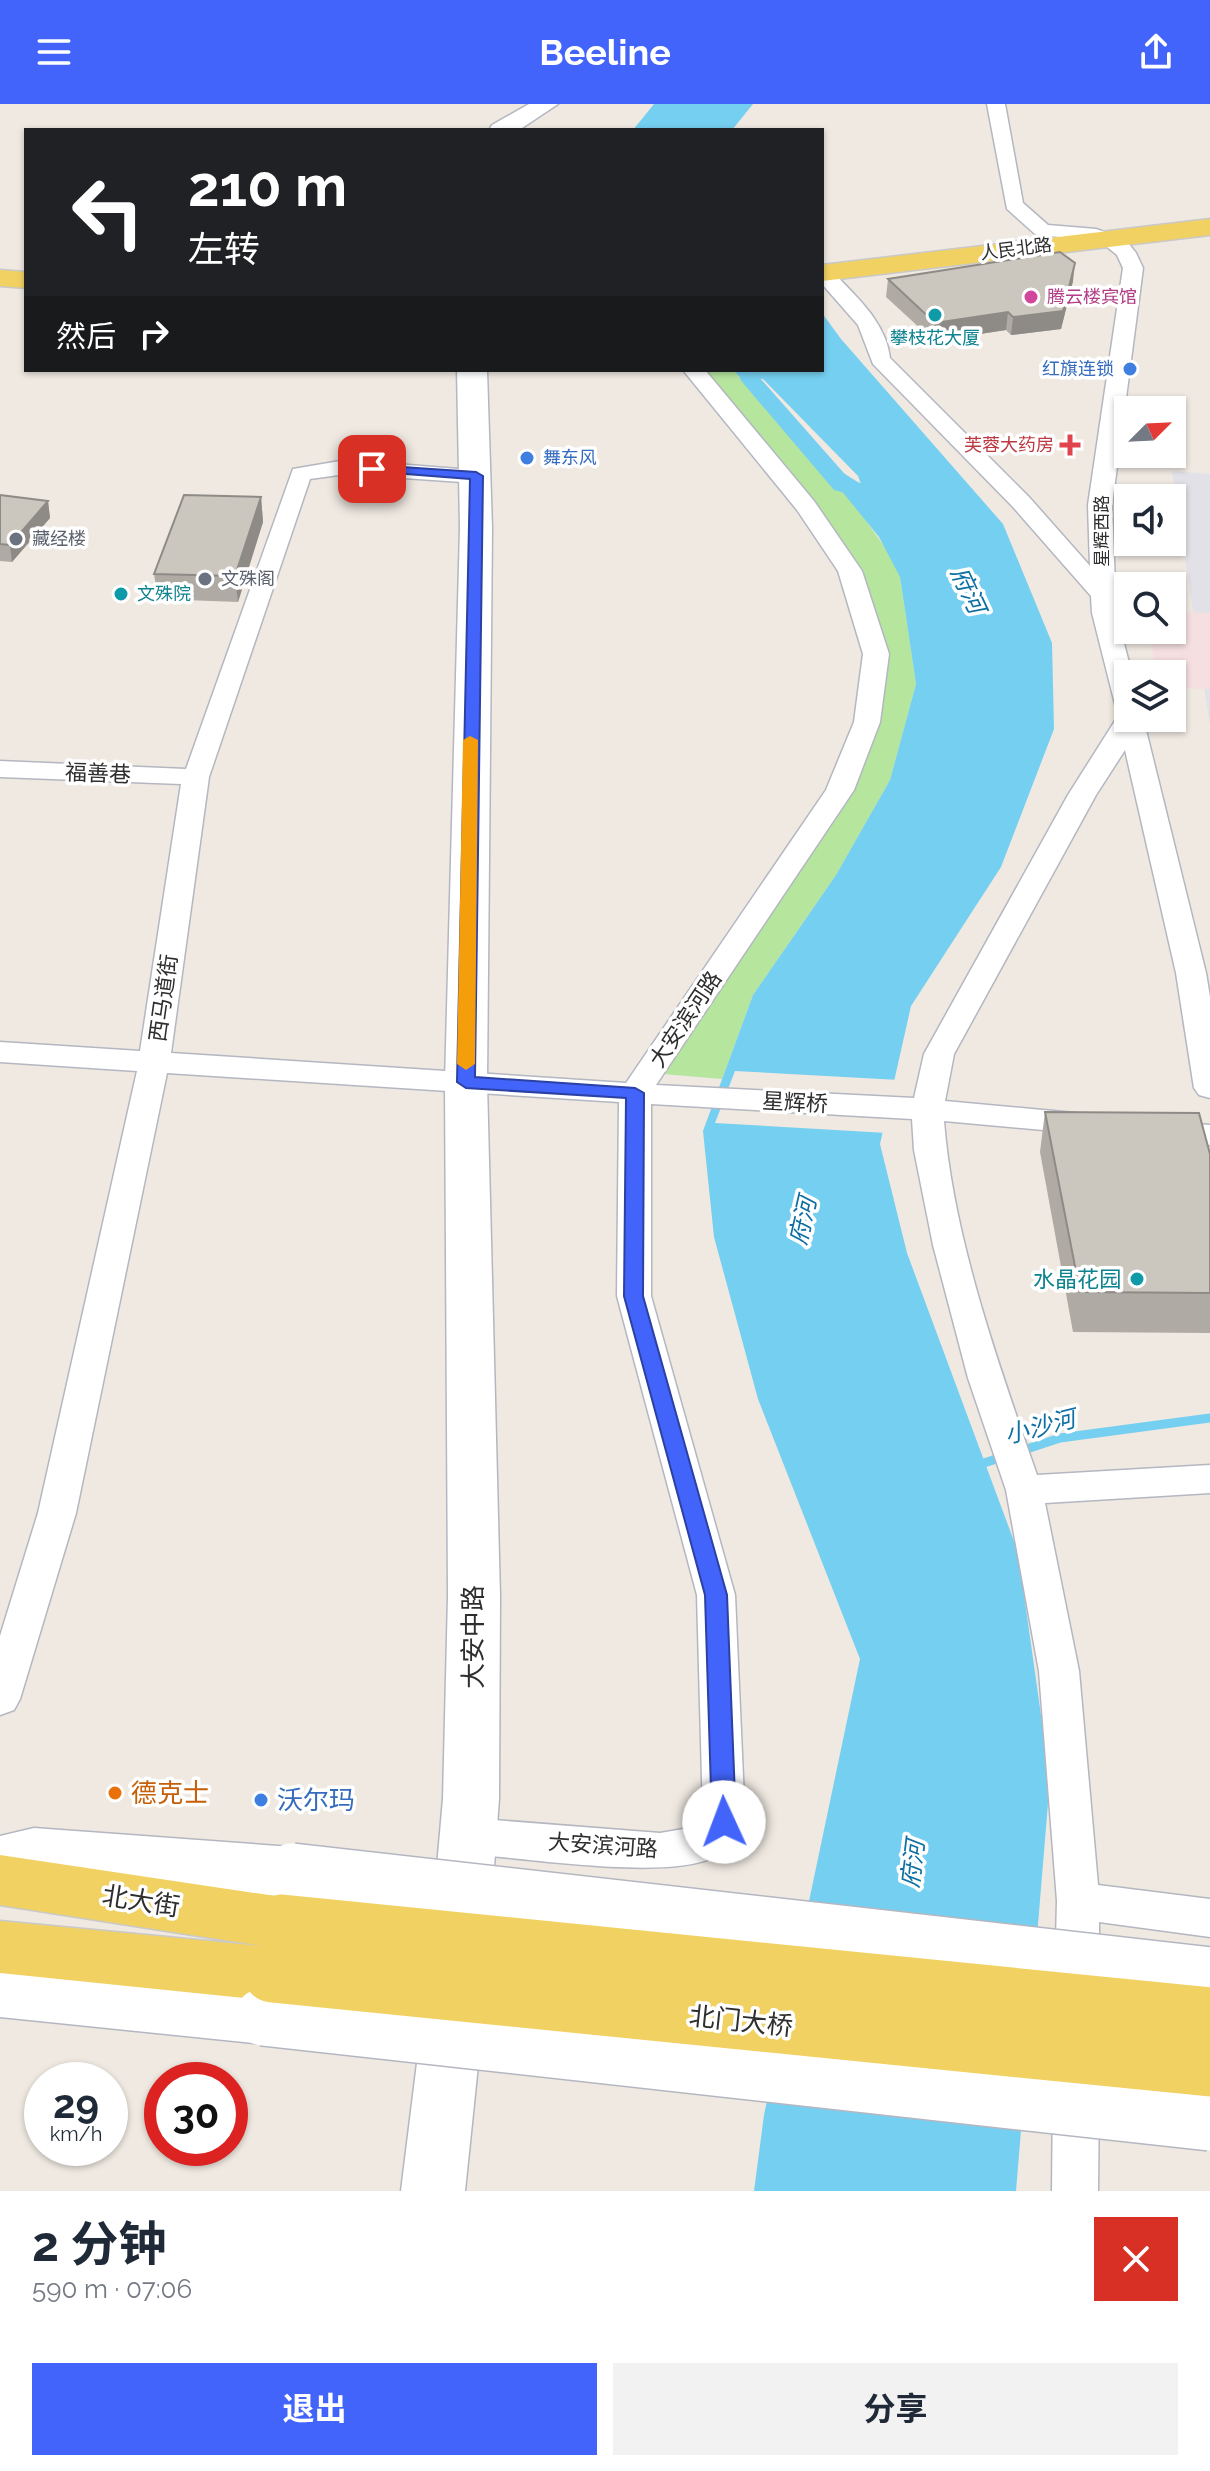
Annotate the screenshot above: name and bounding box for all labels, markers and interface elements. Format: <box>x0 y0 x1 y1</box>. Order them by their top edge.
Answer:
icon: menu <box>32 30 76 74</box>
icon: share <box>1134 30 1178 74</box>
text: Beeline <box>539 31 671 73</box>
text: 210 m <box>188 153 347 219</box>
icon: left <box>56 160 160 264</box>
text: 左转 <box>188 228 260 270</box>
street label: 人民北路 <box>979 234 1053 263</box>
place label: 腾云楼宾馆 <box>1047 286 1137 307</box>
marker: 腾云楼宾馆 <box>1022 288 1040 306</box>
marker: 攀枝花大厦 <box>926 306 944 324</box>
icon: right <box>132 312 176 356</box>
text: 然后 <box>56 319 116 354</box>
place label: 攀枝花大厦 <box>890 327 980 348</box>
place label: 红旗连锁 <box>1042 358 1114 379</box>
marker: 红旗连锁 <box>1121 360 1139 378</box>
north arrow <box>1114 396 1186 468</box>
map controls <box>1114 396 1186 732</box>
place label: 芙蓉大药房 <box>964 434 1054 455</box>
pin <box>338 435 406 503</box>
marker: 芙蓉大药房 <box>1061 436 1079 454</box>
icon: arrive <box>350 447 394 491</box>
place label: 舞东风 <box>543 447 597 468</box>
marker: 舞东风 <box>518 449 536 467</box>
button: sound <box>1114 484 1186 556</box>
street label: 星辉西路 <box>1091 495 1112 567</box>
place label: 藏经楼 <box>32 528 86 549</box>
marker: 藏经楼 <box>7 530 25 548</box>
water label: 府河 <box>945 562 993 621</box>
place label: 文殊阁 <box>221 568 275 589</box>
marker: 文殊阁 <box>196 570 214 588</box>
button: search <box>1114 572 1186 644</box>
place label: 文殊院 <box>137 583 191 604</box>
marker: 文殊院 <box>112 585 130 603</box>
button: layers <box>1114 660 1186 732</box>
street label: 福善巷 <box>65 759 131 787</box>
street label: 西马道街 <box>144 953 182 1043</box>
street label: 大安滨河路 <box>643 966 727 1072</box>
street label: 星辉桥 <box>761 1087 829 1117</box>
water label: 府河 <box>783 1190 823 1248</box>
place label: 水晶花园 <box>1033 1266 1121 1292</box>
marker: 水晶花园 <box>1128 1270 1146 1288</box>
water label: 小沙河 <box>1001 1403 1082 1449</box>
street label: 大安中路 <box>458 1585 488 1689</box>
place label: 德克士 <box>131 1778 209 1808</box>
position arrow <box>682 1780 766 1864</box>
marker: 德克士 <box>106 1784 124 1802</box>
place label: 沃尔玛 <box>277 1785 355 1815</box>
marker: 沃尔玛 <box>252 1791 270 1809</box>
street label: 大安滨河路 <box>547 1828 659 1862</box>
water label: 府河 <box>895 1834 930 1890</box>
street label: 北大街 <box>100 1880 182 1922</box>
street label: 北门大桥 <box>688 2001 794 2041</box>
speed limit sign: 30 <box>144 2062 248 2166</box>
text: 29 <box>53 2080 99 2127</box>
text: km/h <box>50 2122 102 2146</box>
text: 2 分钟 <box>32 2216 167 2272</box>
button: close <box>1094 2217 1178 2301</box>
text: 590 m · 07:06 <box>32 2274 192 2304</box>
button: 退出 <box>32 2363 597 2455</box>
button: 分享 <box>613 2363 1178 2455</box>

